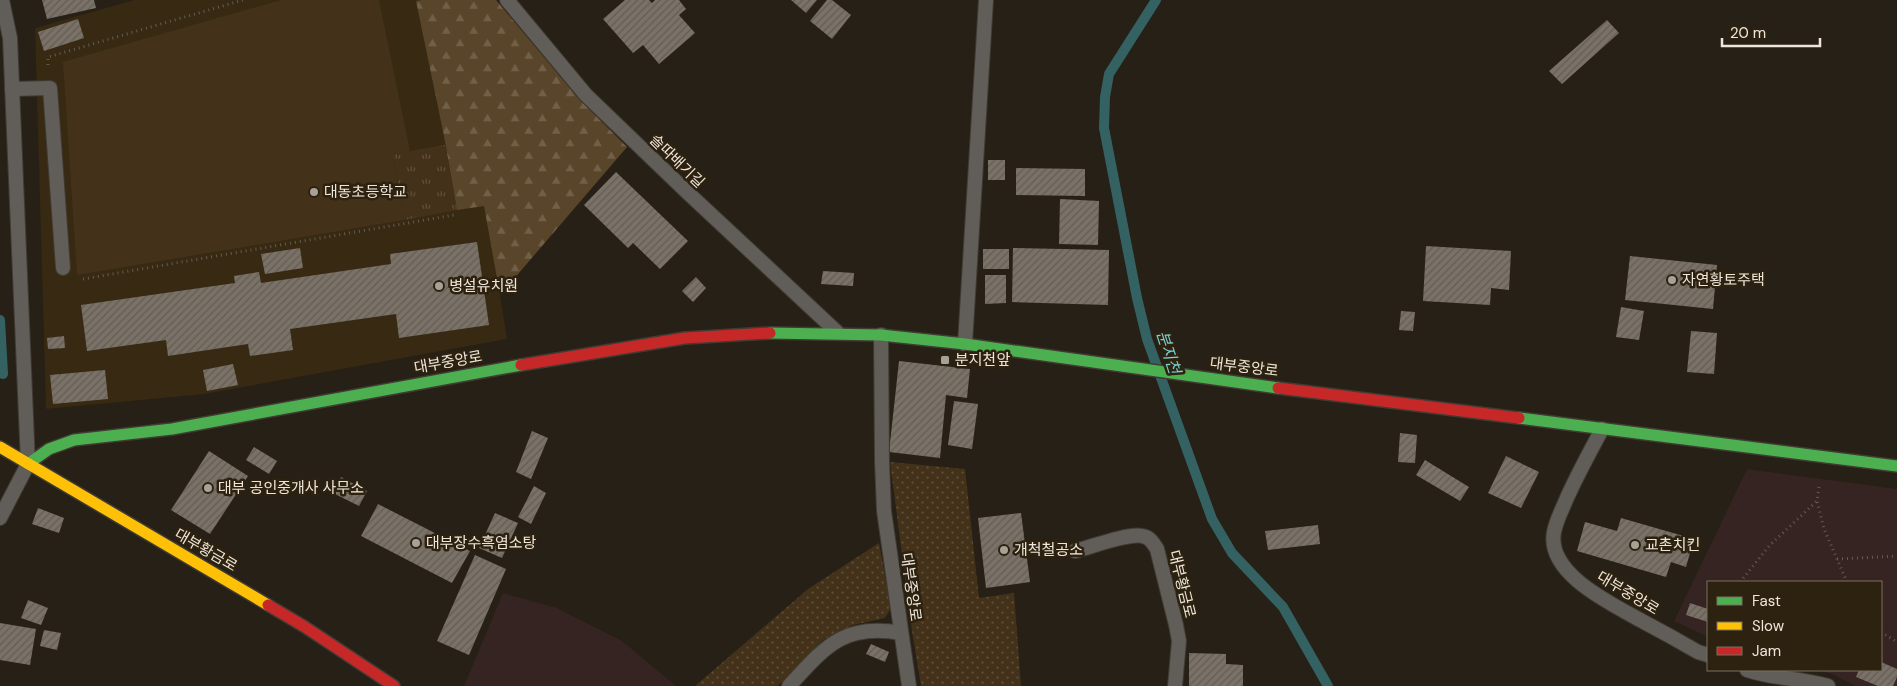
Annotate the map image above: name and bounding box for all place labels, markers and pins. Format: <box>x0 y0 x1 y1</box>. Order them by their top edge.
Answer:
place label: 대동초등학교 <box>324 182 407 202</box>
marker: 대동초등학교 <box>308 186 320 198</box>
place label: 자연황토주택 <box>1682 270 1765 290</box>
marker: 자연황토주택 <box>1666 274 1678 286</box>
place label: 병설유치원 <box>449 276 518 296</box>
marker: 병설유치원 <box>433 280 445 292</box>
place label: 분지천앞 <box>955 350 1010 370</box>
marker: 분지천앞 <box>939 354 951 366</box>
place label: 대부 공인중개사 사무소 <box>218 478 364 498</box>
marker: 대부 공인중개사 사무소 <box>202 482 214 494</box>
place label: 대부장수흑염소탕 <box>426 533 537 553</box>
place label: 교촌치킨 <box>1645 535 1700 555</box>
marker: 대부장수흑염소탕 <box>410 537 422 549</box>
marker: 교촌치킨 <box>1629 539 1641 551</box>
place label: 개척철공소 <box>1014 540 1083 560</box>
marker: 개척철공소 <box>998 544 1010 556</box>

